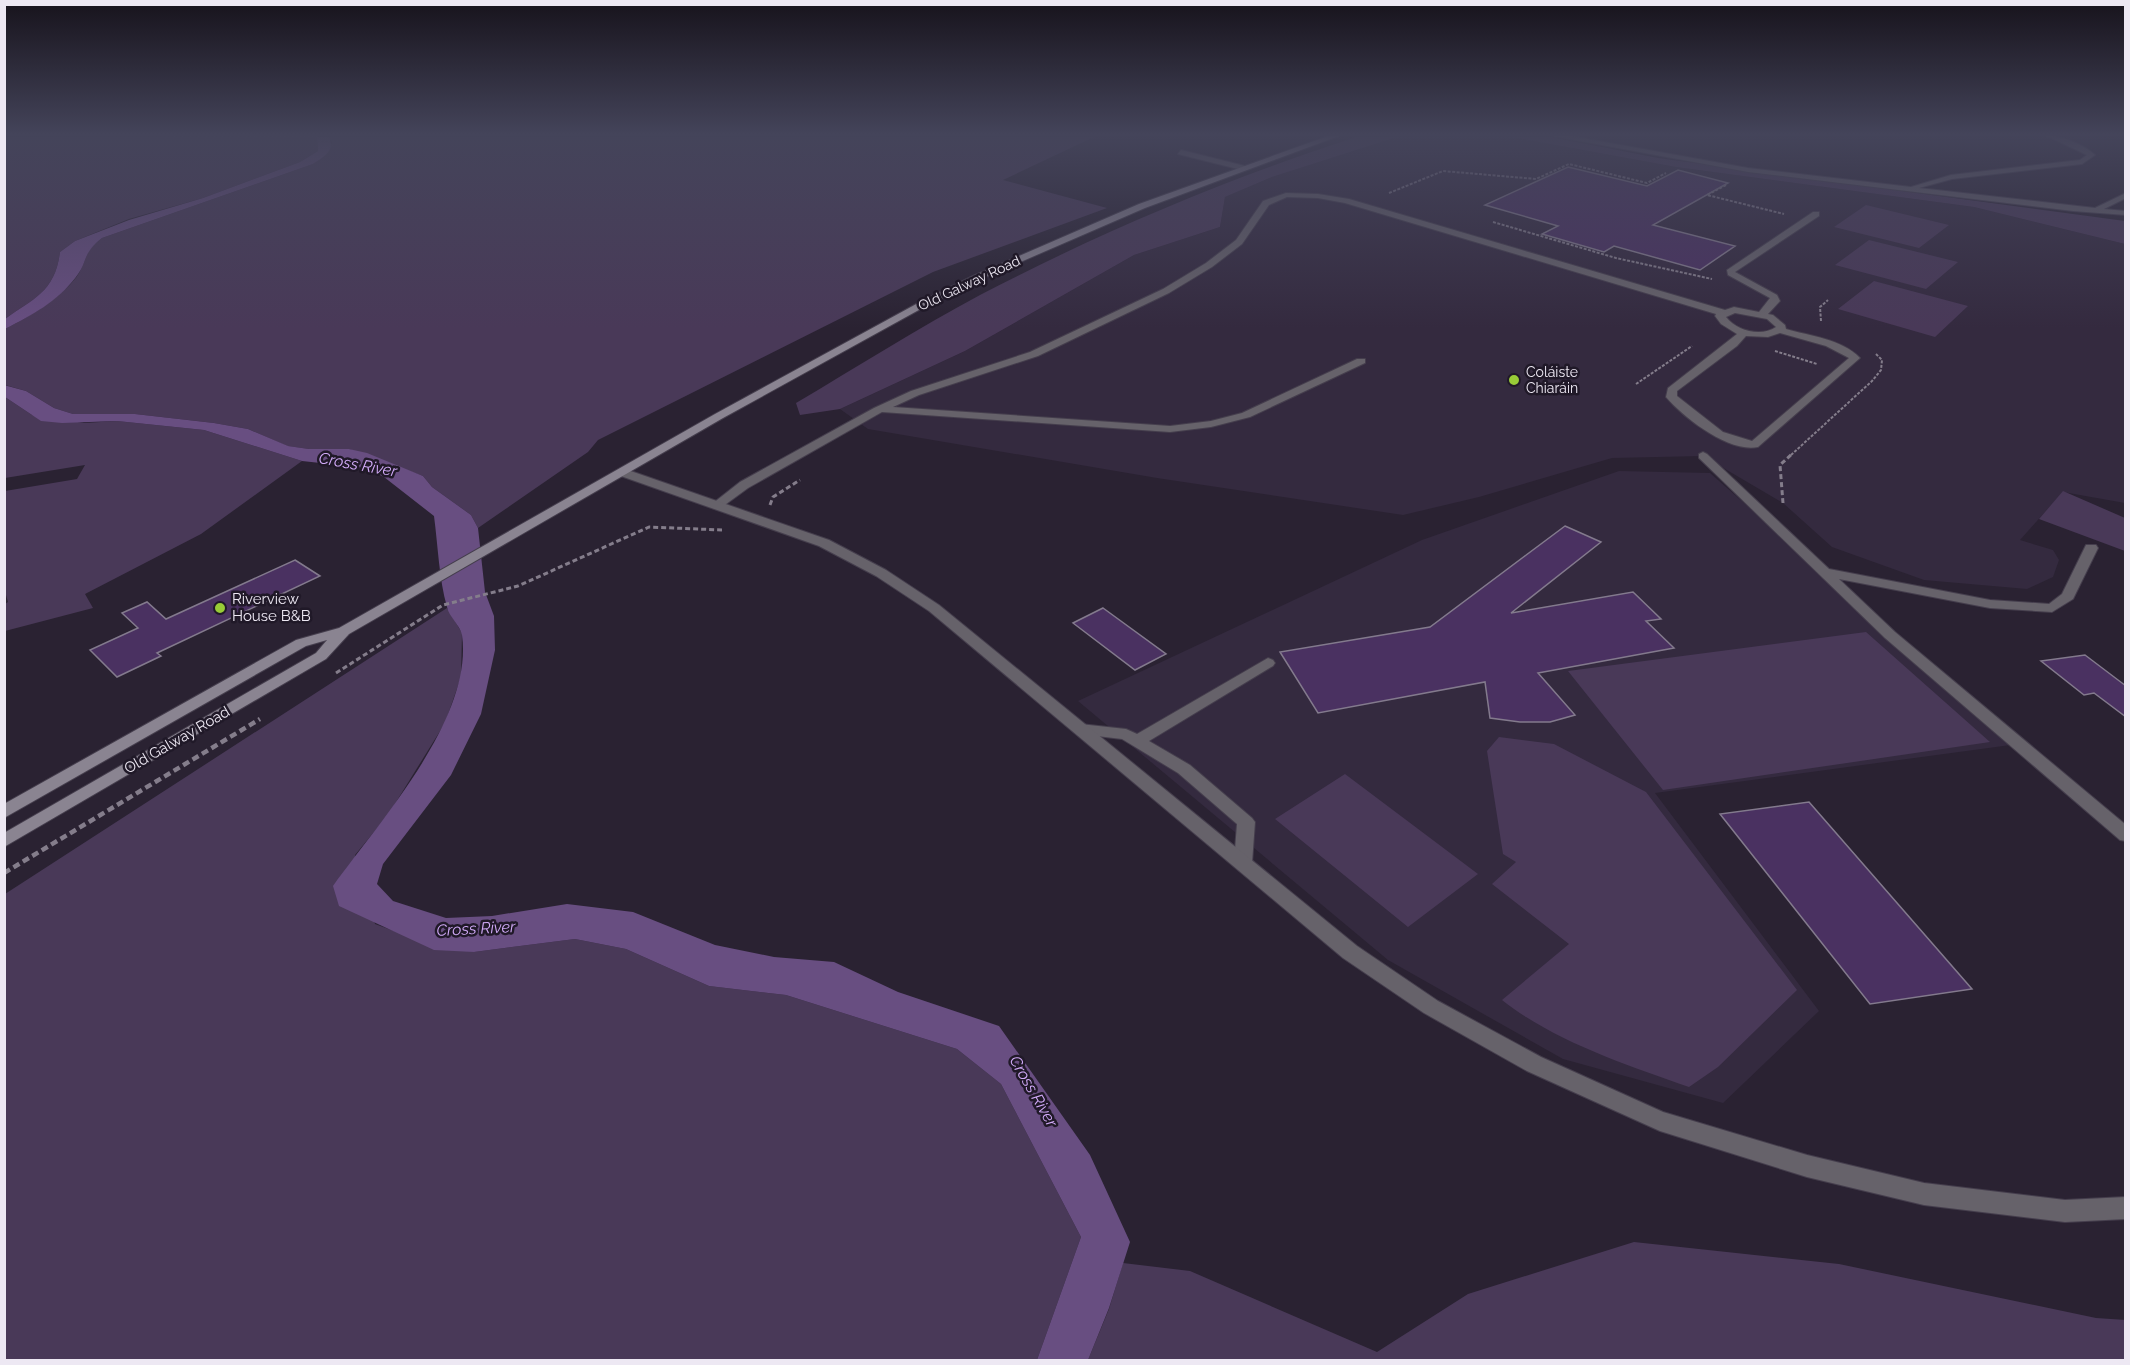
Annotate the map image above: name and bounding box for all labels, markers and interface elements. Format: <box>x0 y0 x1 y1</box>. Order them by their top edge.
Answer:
street label: Old Galway Road <box>915 252 1023 314</box>
place label: Coláiste Chiaráin <box>1526 364 1578 396</box>
marker: Coláiste Chiaráin <box>1507 373 1521 387</box>
water label: Cross River <box>317 448 399 481</box>
place label: Riverview House B&B <box>232 590 311 625</box>
marker: Riverview House B&B <box>213 601 227 615</box>
street label: Old Galway Road <box>121 703 233 777</box>
water label: Cross River <box>436 917 516 940</box>
water label: Cross River <box>1006 1052 1062 1131</box>

